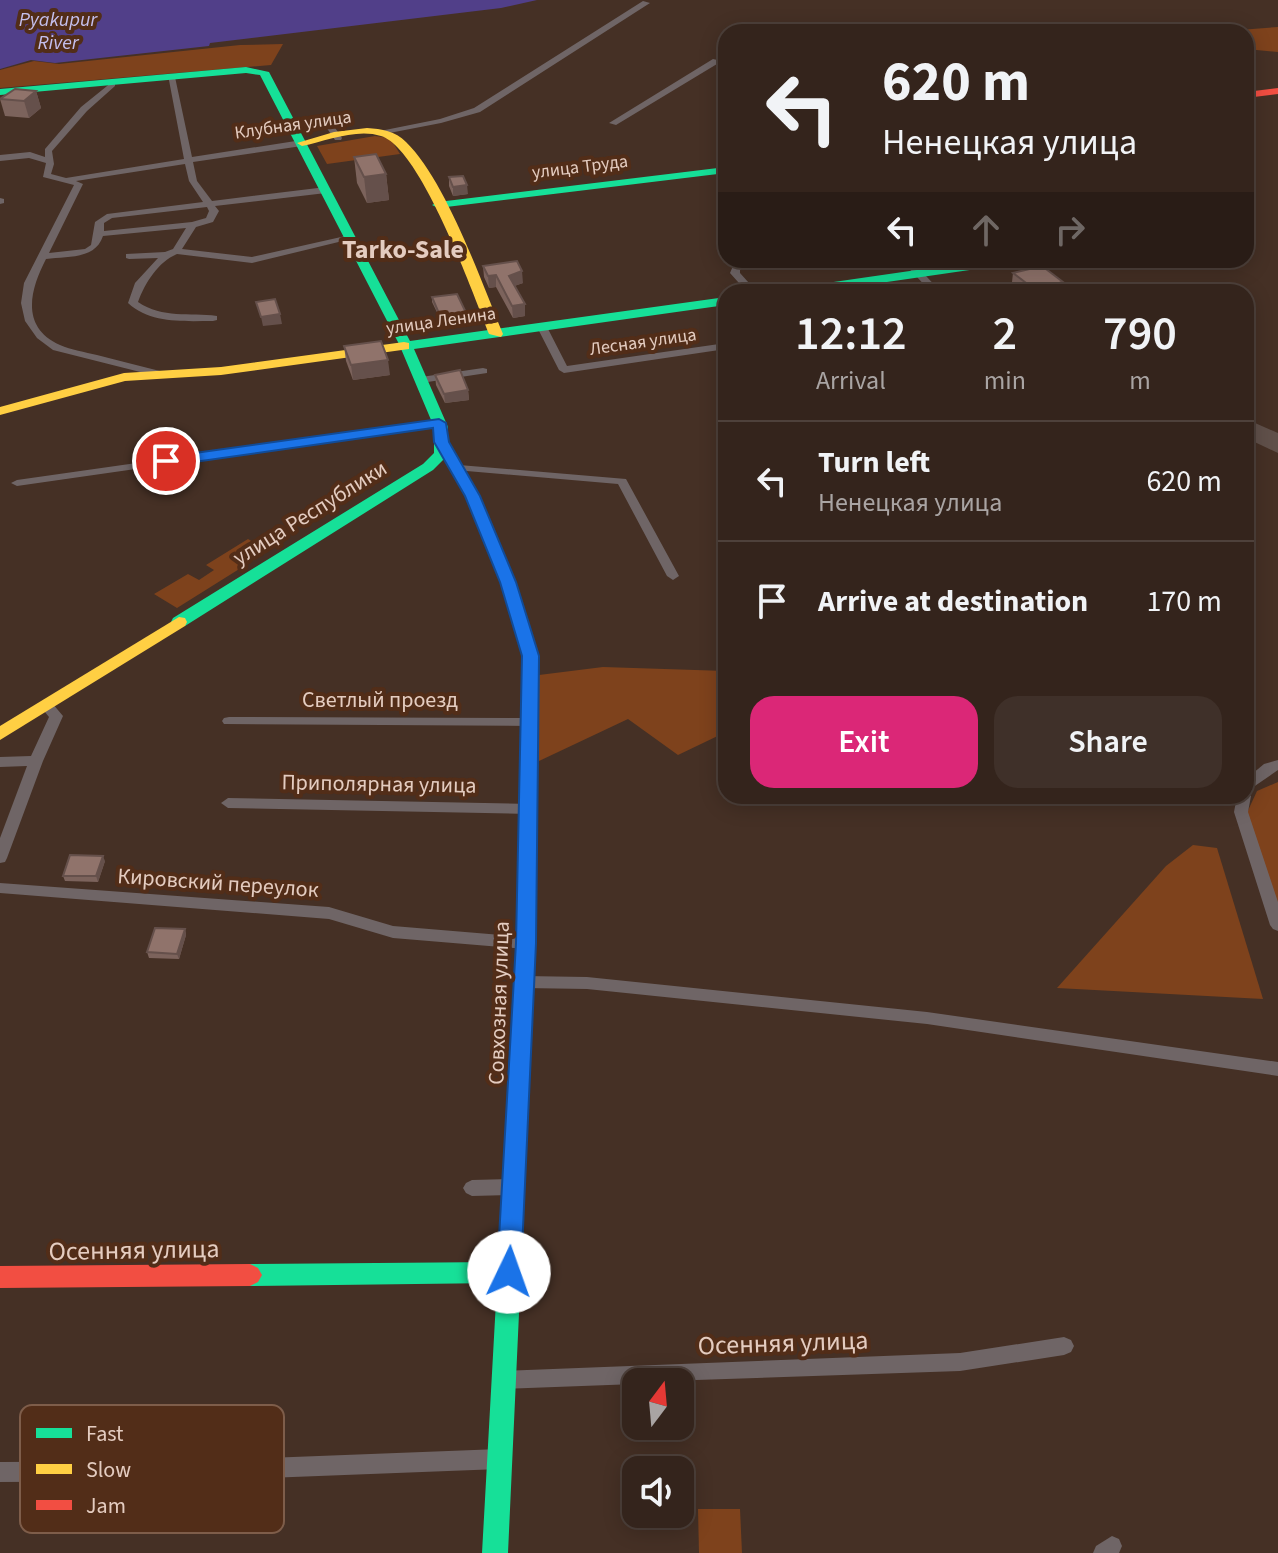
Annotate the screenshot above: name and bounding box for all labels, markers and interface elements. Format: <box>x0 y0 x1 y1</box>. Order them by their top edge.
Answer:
water label: Pyakupur River <box>19 6 98 57</box>
text: 620 m <box>882 43 1030 122</box>
icon: left <box>750 56 854 160</box>
street label: Клубная улица <box>233 104 353 146</box>
text: Ненецкая улица <box>882 117 1137 168</box>
street label: улица Труда <box>531 149 629 185</box>
icon: left <box>880 208 924 252</box>
icon: ahead <box>964 208 1008 252</box>
icon: right <box>1048 208 1092 252</box>
district label: Tarko-Sale <box>342 231 464 268</box>
text: 12:12 <box>795 300 907 368</box>
text: 2 <box>993 300 1017 368</box>
text: 790 <box>1103 300 1177 368</box>
street label: улица Ленина <box>385 301 497 341</box>
street label: Лесная улица <box>588 322 698 362</box>
text: Arrival <box>816 362 886 399</box>
text: min <box>984 362 1026 399</box>
text: m <box>1129 362 1151 399</box>
pin <box>132 427 200 495</box>
icon: arrive <box>144 439 188 483</box>
text: Turn left <box>818 441 930 484</box>
street label: улица Республики <box>227 453 393 573</box>
icon: left <box>750 459 794 503</box>
text: 620 m <box>1146 460 1222 503</box>
text: Ненецкая улица <box>818 484 1002 521</box>
icon: arrive <box>750 579 794 623</box>
text: Arrive at destination <box>818 580 1088 623</box>
text: 170 m <box>1146 580 1222 623</box>
street label: Светлый проезд <box>302 684 458 716</box>
button: Exit <box>750 696 978 788</box>
button: Share <box>994 696 1222 788</box>
street label: Приполярная улица <box>281 766 477 802</box>
street label: Кировский переулок <box>116 860 320 906</box>
street label: Совхозная улица <box>480 921 518 1085</box>
street label: Осенняя улица <box>48 1230 220 1270</box>
position arrow <box>467 1230 551 1314</box>
street label: Осенняя улица <box>697 1322 869 1364</box>
north arrow <box>622 1368 694 1440</box>
map controls <box>622 1368 694 1528</box>
legend <box>20 1405 284 1533</box>
text: Fast <box>86 1418 124 1450</box>
text: Slow <box>86 1454 131 1486</box>
button: sound <box>622 1456 694 1528</box>
text: Jam <box>86 1490 126 1522</box>

